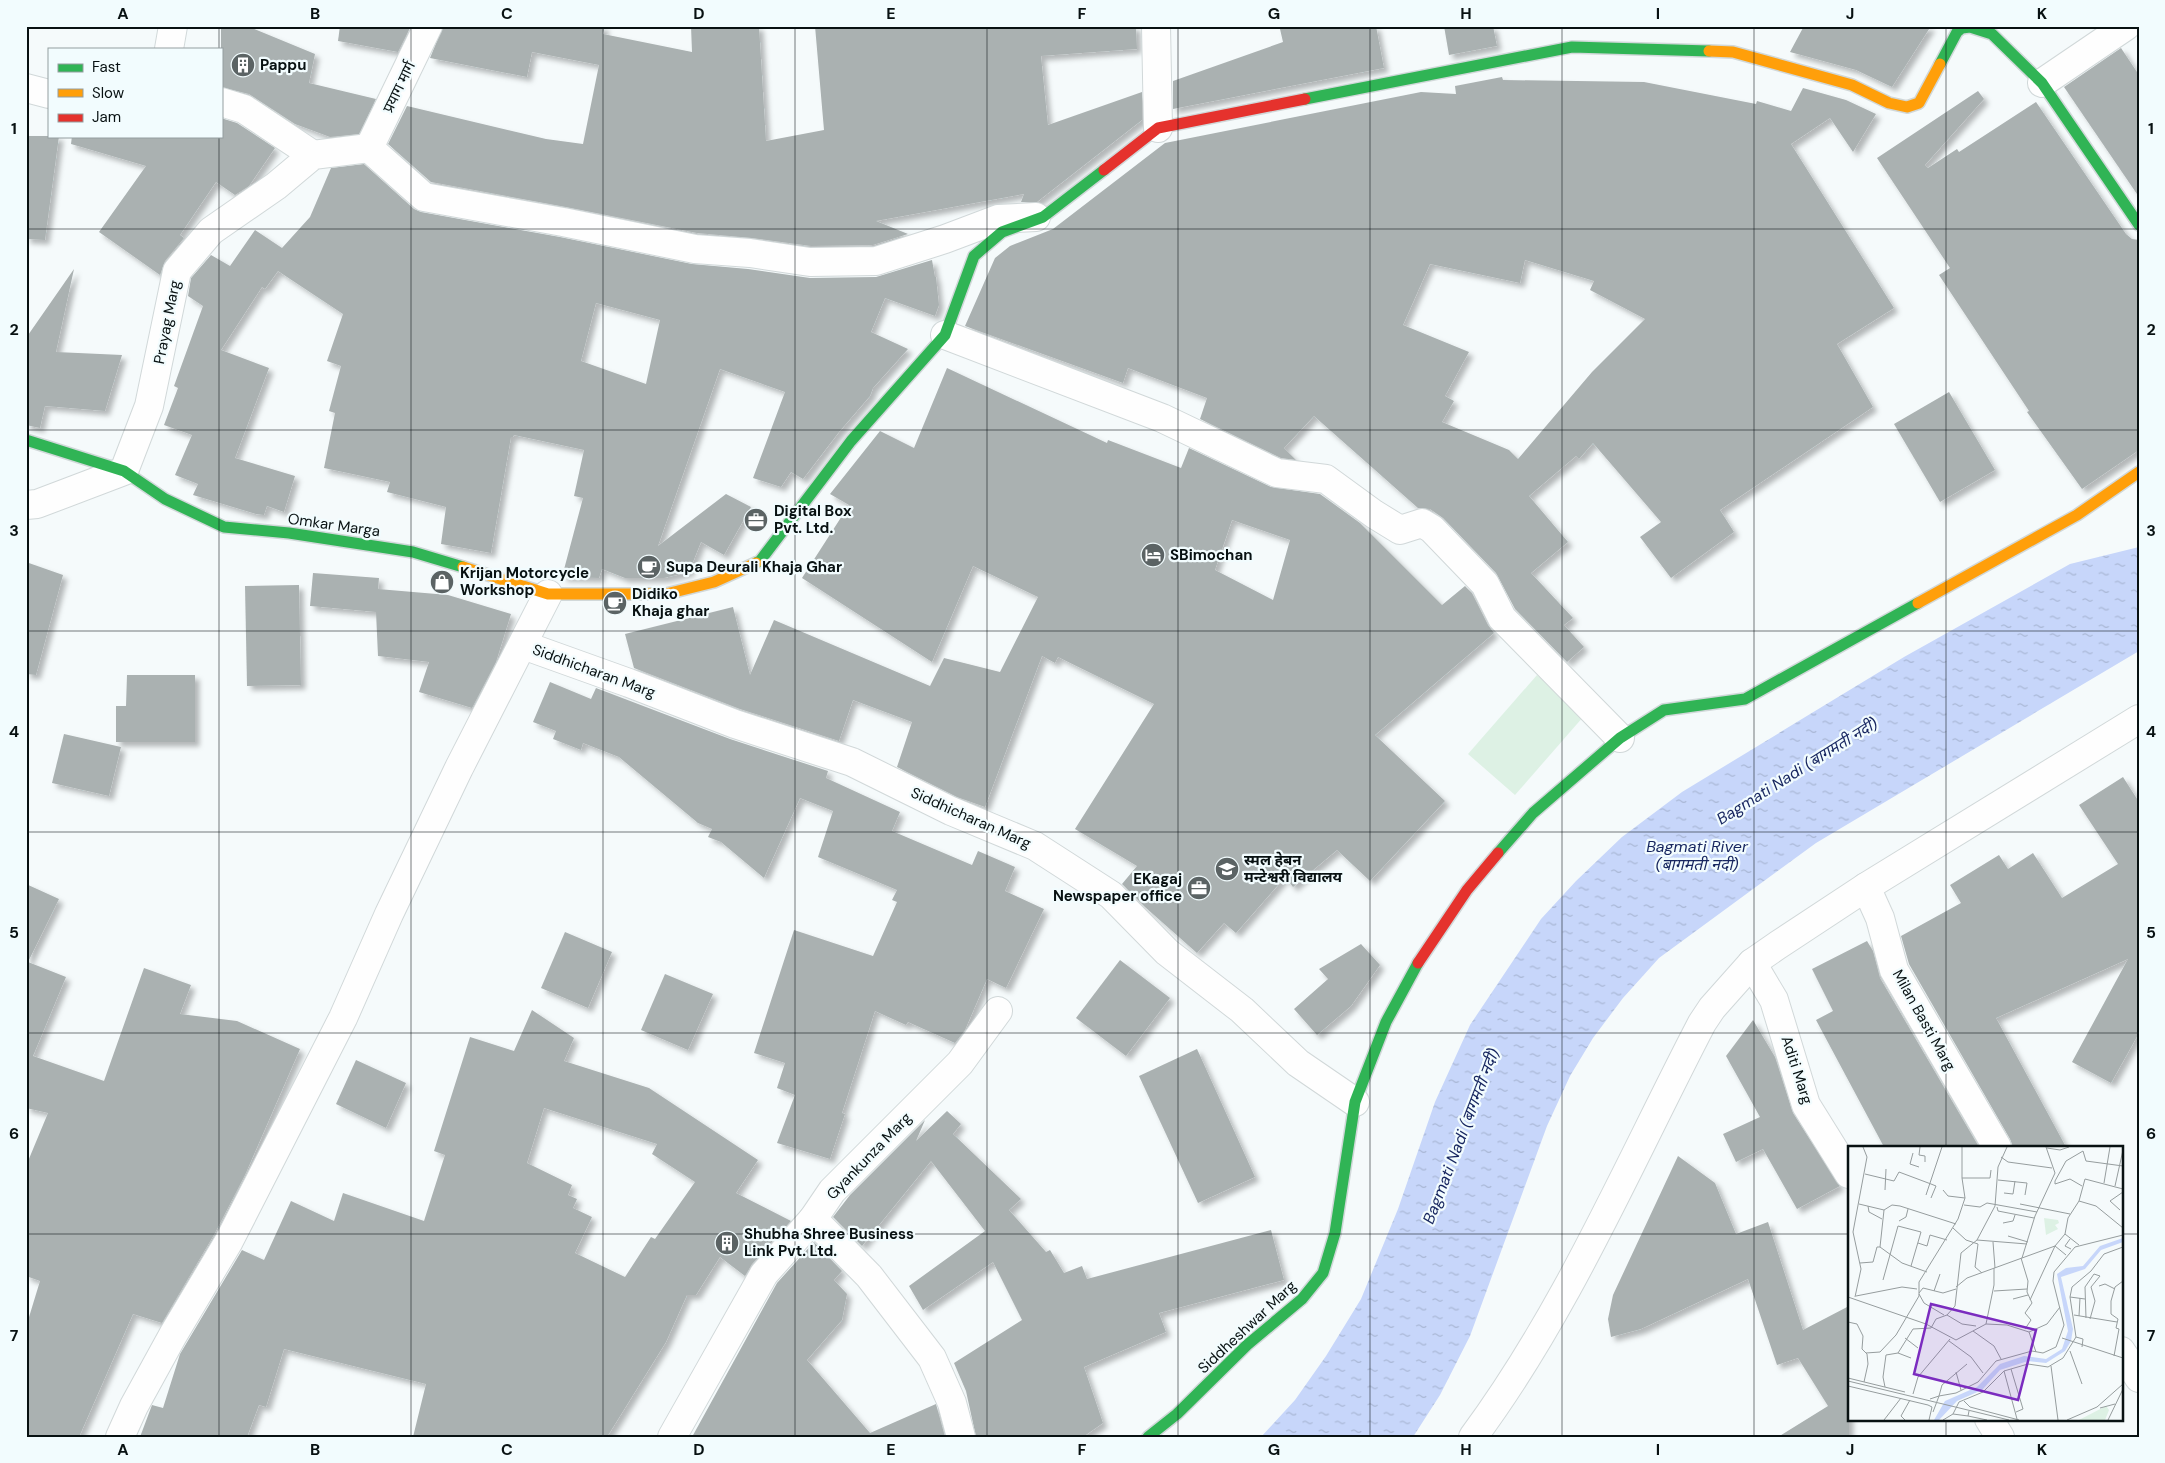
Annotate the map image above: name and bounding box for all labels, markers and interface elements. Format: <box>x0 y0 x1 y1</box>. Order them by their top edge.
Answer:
text: A <box>117 3 129 24</box>
text: B <box>310 3 320 24</box>
text: C <box>501 3 513 24</box>
text: D <box>693 3 705 24</box>
text: E <box>886 3 896 24</box>
text: F <box>1078 3 1087 24</box>
text: G <box>1268 3 1280 24</box>
text: H <box>1460 3 1472 24</box>
text: I <box>1656 3 1660 24</box>
text: J <box>1846 3 1854 24</box>
text: K <box>2037 3 2048 24</box>
legend <box>48 48 222 138</box>
building icon: Pappu <box>230 52 256 78</box>
place label: Pappu <box>260 55 306 75</box>
text: Fast <box>92 57 121 77</box>
street label: प्रयाग मार्ग <box>378 57 420 116</box>
text: Slow <box>92 83 125 103</box>
text: Jam <box>92 107 121 127</box>
text: 1 <box>11 118 17 139</box>
text: 1 <box>2148 118 2154 139</box>
street label: Prayag Marg <box>149 278 185 366</box>
text: 2 <box>9 319 19 340</box>
text: 2 <box>2146 319 2156 340</box>
place label: Digital Box Pvt. Ltd. <box>774 501 852 538</box>
office icon: Digital Box Pvt. Ltd. <box>743 507 769 533</box>
street label: Omkar Marga <box>287 509 381 541</box>
text: 3 <box>9 520 19 541</box>
text: 3 <box>2146 520 2156 541</box>
hotel icon: SBimochan <box>1140 542 1166 568</box>
place label: SBimochan <box>1170 545 1252 565</box>
cafe icon: Supa Deurali Khaja Ghar <box>636 554 662 580</box>
place label: Supa Deurali Khaja Ghar <box>666 557 842 577</box>
place label: Krijan Motorcycle Workshop <box>460 563 589 600</box>
shop icon: Krijan Motorcycle Workshop <box>429 569 455 595</box>
place label: Didiko Khaja ghar <box>632 584 709 621</box>
cafe icon: Didiko Khaja ghar <box>602 590 628 616</box>
street label: Siddhicharan Marg <box>530 639 658 703</box>
water label: Bagmati Nadi (बागमती नदी) <box>1712 713 1882 829</box>
text: 4 <box>9 721 19 742</box>
text: 4 <box>2146 721 2156 742</box>
street label: Siddhicharan Marg <box>908 783 1034 853</box>
water label: Bagmati River (बागमती नदी) <box>1646 836 1749 875</box>
place label: स्मल हेबन मन्टेश्वरी विद्यालय <box>1244 850 1343 887</box>
school or university icon: स्मल हेबन मन्टेश्वरी विद्यालय <box>1214 856 1240 882</box>
place label: EKagaj Newspaper office <box>1053 869 1182 906</box>
office icon: EKagaj Newspaper office <box>1186 875 1212 901</box>
text: 5 <box>9 922 19 943</box>
text: 5 <box>2146 922 2156 943</box>
street label: Milan Basti Marg <box>1888 966 1960 1074</box>
street label: Aditi Marg <box>1777 1033 1817 1107</box>
water label: Bagmati Nadi (बागमती नदी) <box>1418 1045 1504 1227</box>
street label: Gyankunza Marg <box>822 1108 916 1204</box>
text: 6 <box>9 1123 19 1144</box>
text: 6 <box>2146 1123 2156 1144</box>
inset map <box>1848 1146 2122 1420</box>
place label: Shubha Shree Business Link Pvt. Ltd. <box>744 1224 914 1261</box>
building icon: Shubha Shree Business Link Pvt. Ltd. <box>714 1230 740 1256</box>
street label: Siddheshwar Marg <box>1193 1276 1301 1378</box>
text: 7 <box>10 1325 19 1346</box>
text: 7 <box>2147 1325 2156 1346</box>
text: A <box>117 1439 129 1460</box>
text: B <box>310 1439 320 1460</box>
text: C <box>501 1439 513 1460</box>
text: D <box>693 1439 705 1460</box>
text: E <box>886 1439 896 1460</box>
text: F <box>1078 1439 1087 1460</box>
text: G <box>1268 1439 1280 1460</box>
text: H <box>1460 1439 1472 1460</box>
text: I <box>1656 1439 1660 1460</box>
text: J <box>1846 1439 1854 1460</box>
text: K <box>2037 1439 2048 1460</box>

